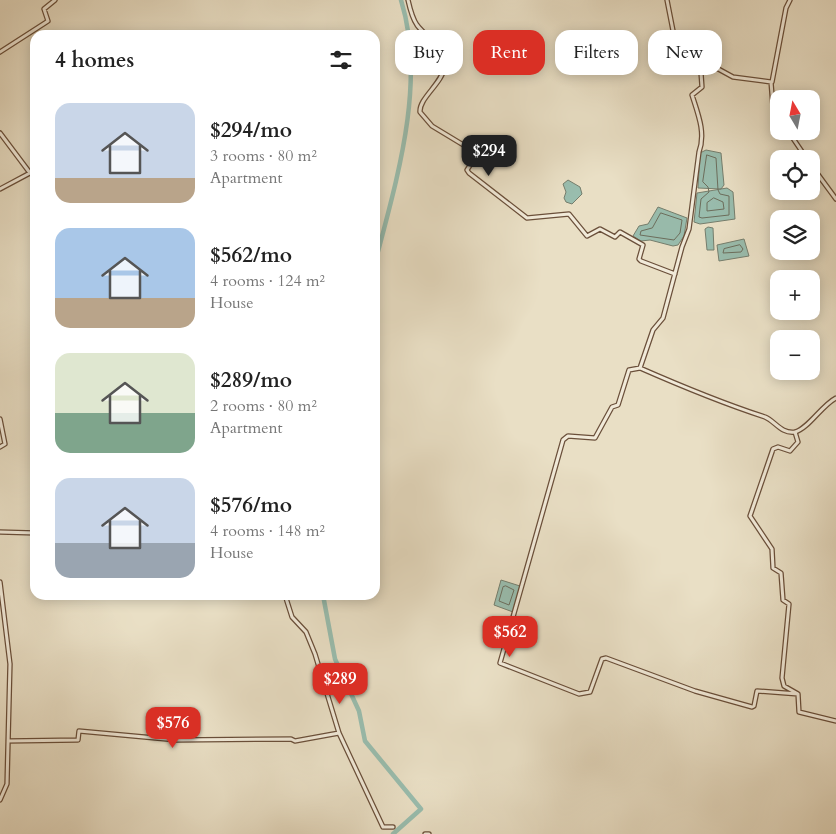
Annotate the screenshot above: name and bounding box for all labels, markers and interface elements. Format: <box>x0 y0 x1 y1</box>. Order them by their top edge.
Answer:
chip: Buy <box>395 30 463 75</box>
chip: Rent <box>473 30 545 75</box>
chip: Filters <box>555 30 638 75</box>
chip: New <box>648 30 722 75</box>
text: 4 homes <box>55 46 134 75</box>
icon: filters <box>327 46 355 74</box>
north arrow <box>770 90 820 140</box>
map controls <box>770 90 820 380</box>
text: $294/mo <box>210 116 292 145</box>
icon: home <box>95 123 155 183</box>
pin: $294 <box>459 134 519 177</box>
text: $294 <box>473 140 505 162</box>
text: 3 rooms · 80 m² <box>210 145 317 167</box>
button: locate <box>770 150 820 200</box>
text: Apartment <box>210 167 283 189</box>
button: layers <box>770 210 820 260</box>
text: $562/mo <box>210 241 292 270</box>
icon: home <box>95 248 155 308</box>
text: 4 rooms · 124 m² <box>210 270 325 292</box>
button: + <box>770 270 820 320</box>
text: House <box>210 292 253 314</box>
button: − <box>770 330 820 380</box>
text: $289/mo <box>210 366 292 395</box>
icon: home <box>95 373 155 433</box>
text: 2 rooms · 80 m² <box>210 395 317 417</box>
text: Apartment <box>210 417 283 439</box>
text: $576/mo <box>210 491 292 520</box>
icon: home <box>95 498 155 558</box>
text: 4 rooms · 148 m² <box>210 520 325 542</box>
text: House <box>210 542 253 564</box>
pin: $562 <box>480 616 540 658</box>
text: $562 <box>494 621 526 643</box>
pin: $289 <box>310 662 370 705</box>
text: $289 <box>324 668 356 690</box>
pin: $576 <box>143 706 203 749</box>
text: $576 <box>157 712 189 734</box>

